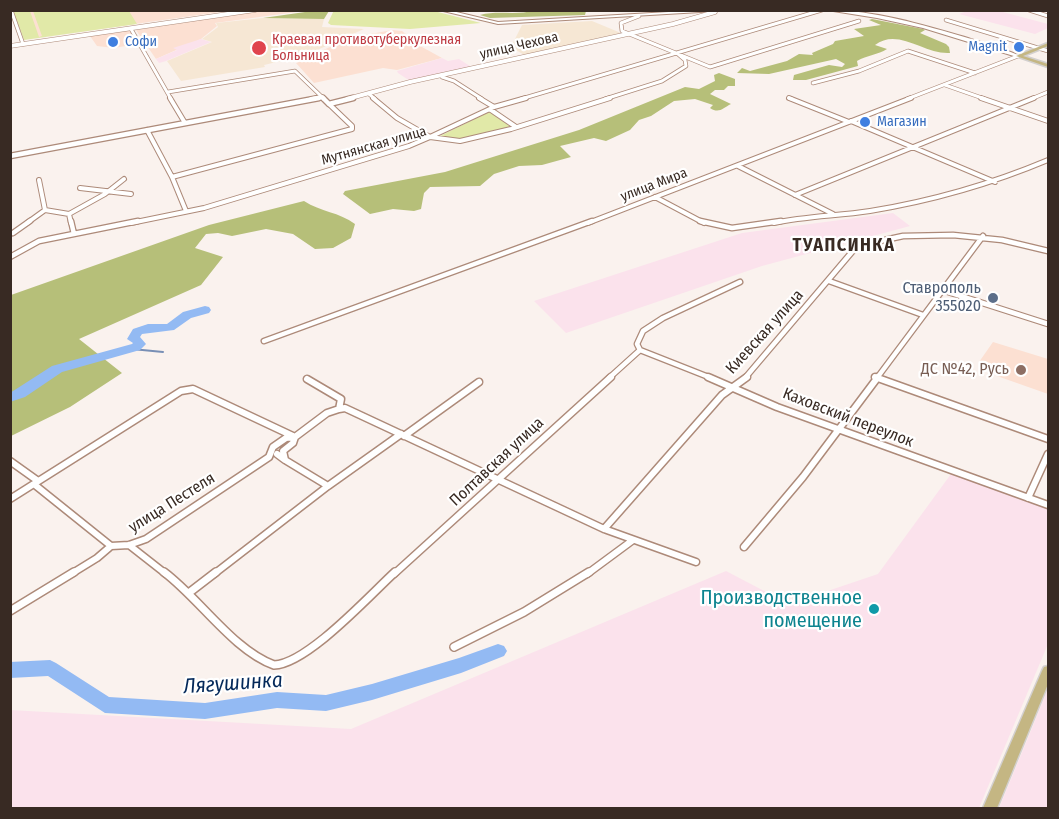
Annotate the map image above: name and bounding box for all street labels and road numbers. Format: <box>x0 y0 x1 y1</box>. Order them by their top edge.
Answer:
street label: улица Чехова <box>478 29 560 63</box>
street label: Мутнянская улица <box>320 123 428 169</box>
street label: улица Мира <box>618 165 690 205</box>
street label: Киевская улица <box>722 286 808 378</box>
street label: Каховский переулок <box>780 384 916 452</box>
street label: Полтавская улица <box>446 414 548 510</box>
street label: улица Пестеля <box>125 469 219 537</box>

